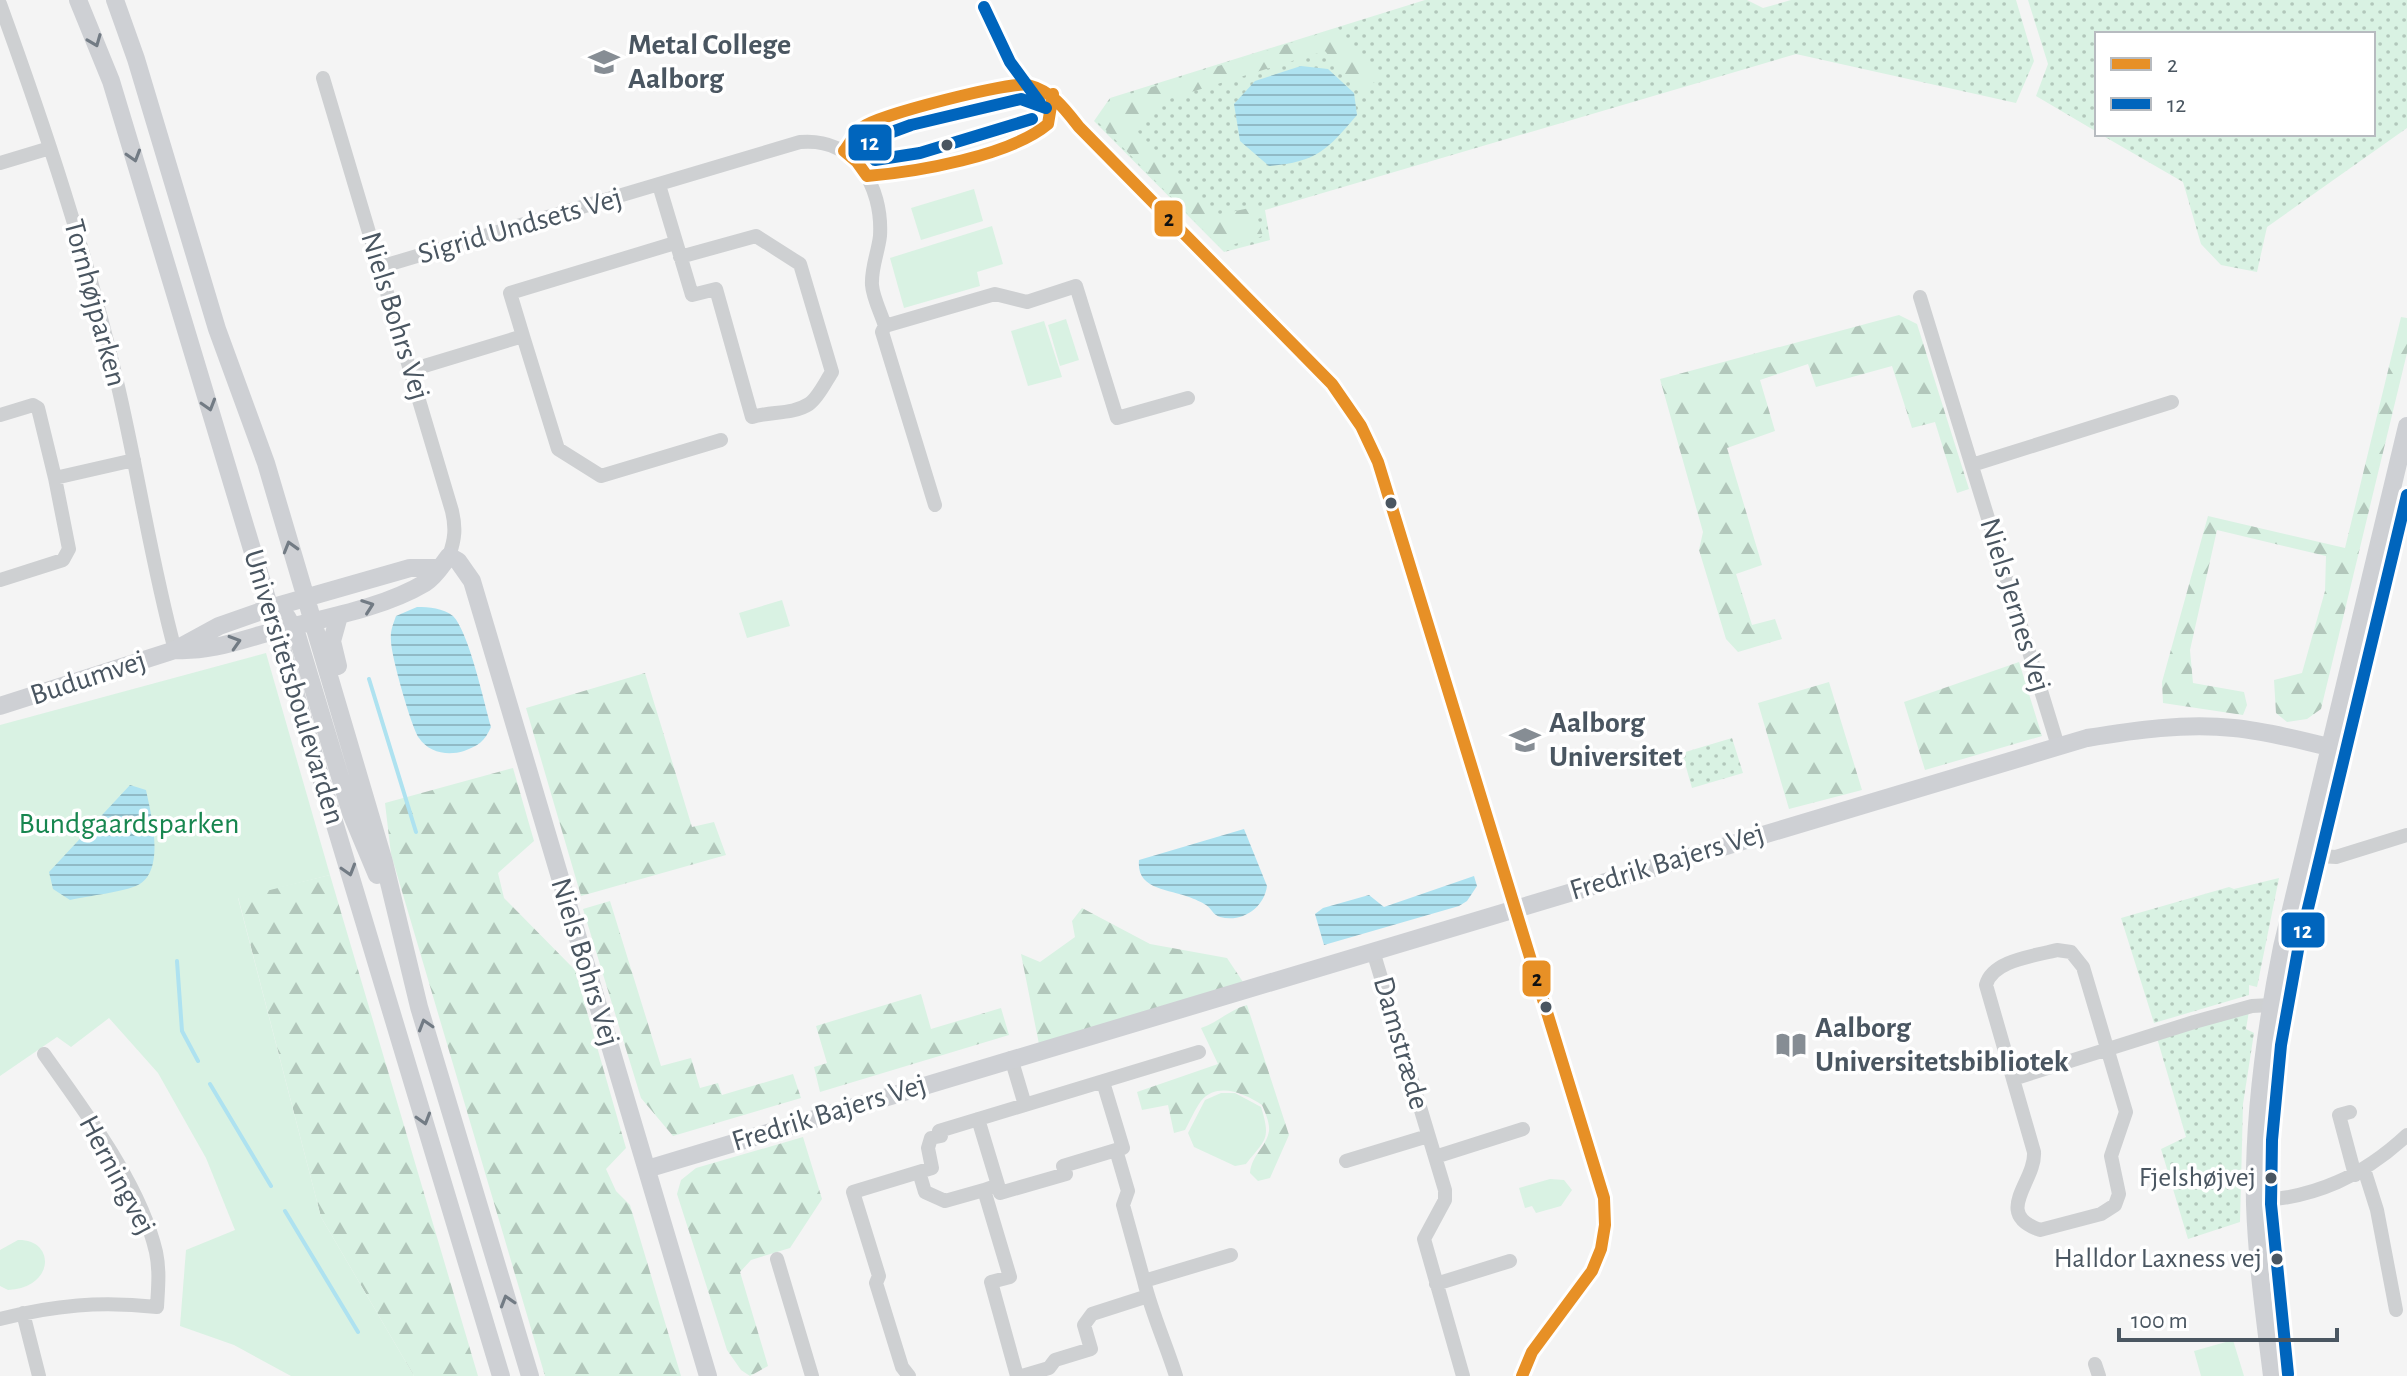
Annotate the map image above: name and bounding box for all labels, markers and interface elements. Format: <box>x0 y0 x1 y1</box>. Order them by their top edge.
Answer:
place label: Metal College Aalborg <box>628 30 791 94</box>
legend <box>2095 32 2375 136</box>
one-way arrow <box>85 33 101 47</box>
school or university icon: Metal College Aalborg <box>587 45 621 79</box>
text: 2 <box>2167 53 2178 77</box>
text: 12 <box>2167 93 2186 117</box>
line badge: 12 <box>847 123 893 162</box>
text: 12 <box>861 132 879 154</box>
unlabelled marker <box>939 137 955 153</box>
one-way arrow <box>125 149 141 163</box>
street label: Sigrid Undsets Vej <box>415 183 625 269</box>
line badge: 2 <box>1153 199 1184 238</box>
text: 2 <box>1164 208 1174 230</box>
street label: Tornhøjparken <box>58 216 132 390</box>
street label: Niels Bohrs Vej <box>355 228 435 404</box>
one-way arrow <box>200 398 216 411</box>
unlabelled marker <box>1383 495 1399 511</box>
street label: Niels Jernes Vej <box>1974 515 2056 695</box>
one-way arrow <box>283 541 299 555</box>
street label: Universitetsboulevarden <box>238 546 350 828</box>
one-way arrow <box>360 599 374 615</box>
one-way arrow <box>227 635 241 651</box>
street label: Budumvej <box>27 645 149 711</box>
place label: Aalborg Universitet <box>1549 708 1683 772</box>
school or university icon: Aalborg Universitet <box>1508 723 1542 757</box>
park label: Bundgaardsparken <box>18 809 240 839</box>
street label: Fredrik Bajers Vej <box>1566 818 1768 906</box>
one-way arrow <box>340 863 356 877</box>
street label: Niels Bohrs Vej <box>545 874 625 1050</box>
line badge: 12 <box>2280 911 2326 949</box>
text: 12 <box>2294 920 2312 942</box>
line badge: 2 <box>1521 959 1552 998</box>
text: 2 <box>1532 968 1542 990</box>
street label: Damstræde <box>1368 973 1434 1113</box>
unlabelled marker <box>1538 999 1554 1015</box>
place label: Aalborg Universitetsbibliotek <box>1815 1013 2069 1077</box>
one-way arrow <box>418 1019 434 1033</box>
library icon: Aalborg Universitetsbibliotek <box>1774 1028 1808 1062</box>
street label: Fredrik Bajers Vej <box>728 1069 930 1157</box>
street label: Herningvej <box>73 1110 161 1240</box>
one-way arrow <box>415 1112 431 1126</box>
place label: Fjelshøjvej <box>2139 1164 2256 1192</box>
marker: Fjelshøjvej <box>2263 1170 2279 1186</box>
place label: Halldor Laxness vej <box>2054 1245 2262 1273</box>
marker: Halldor Laxness vej <box>2269 1251 2285 1267</box>
scale bar <box>2119 1292 2337 1342</box>
one-way arrow <box>500 1295 516 1309</box>
text: 100 m <box>2131 1309 2188 1333</box>

